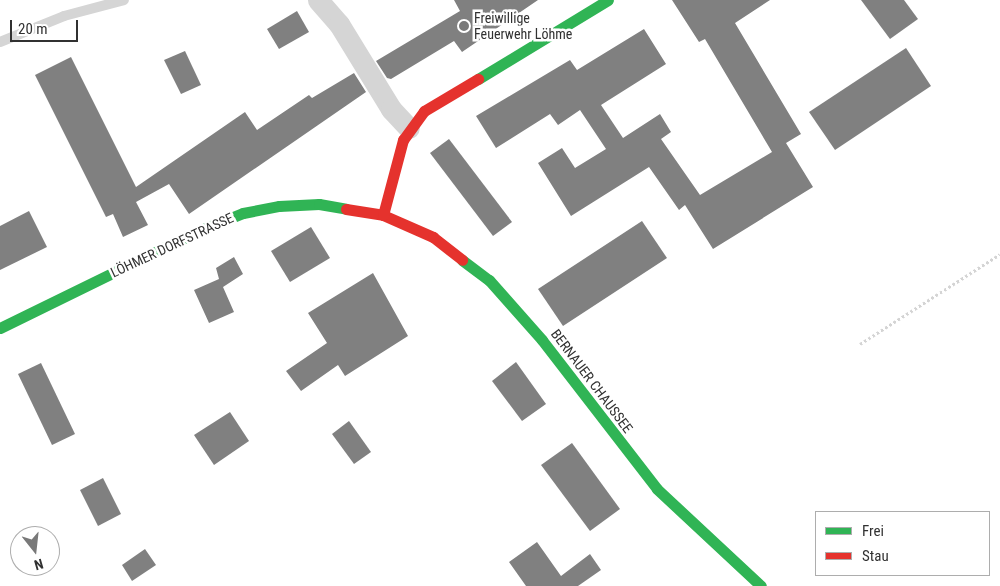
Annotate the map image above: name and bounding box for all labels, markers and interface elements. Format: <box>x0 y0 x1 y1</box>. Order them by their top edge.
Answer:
scale bar <box>12 10 80 42</box>
place label: Freiwillige Feuerwehr Löhme <box>474 10 572 42</box>
text: 20 m <box>18 20 48 38</box>
marker: Freiwillige Feuerwehr Löhme <box>458 20 470 32</box>
street label: LÖHMER DORFSTRASSE <box>108 209 236 281</box>
street label: BERNAUER CHAUSSEE <box>548 326 636 436</box>
legend <box>815 511 990 576</box>
text: Frei <box>862 522 884 540</box>
north arrow <box>10 526 60 576</box>
text: Stau <box>862 547 889 565</box>
text: N <box>33 556 45 573</box>

